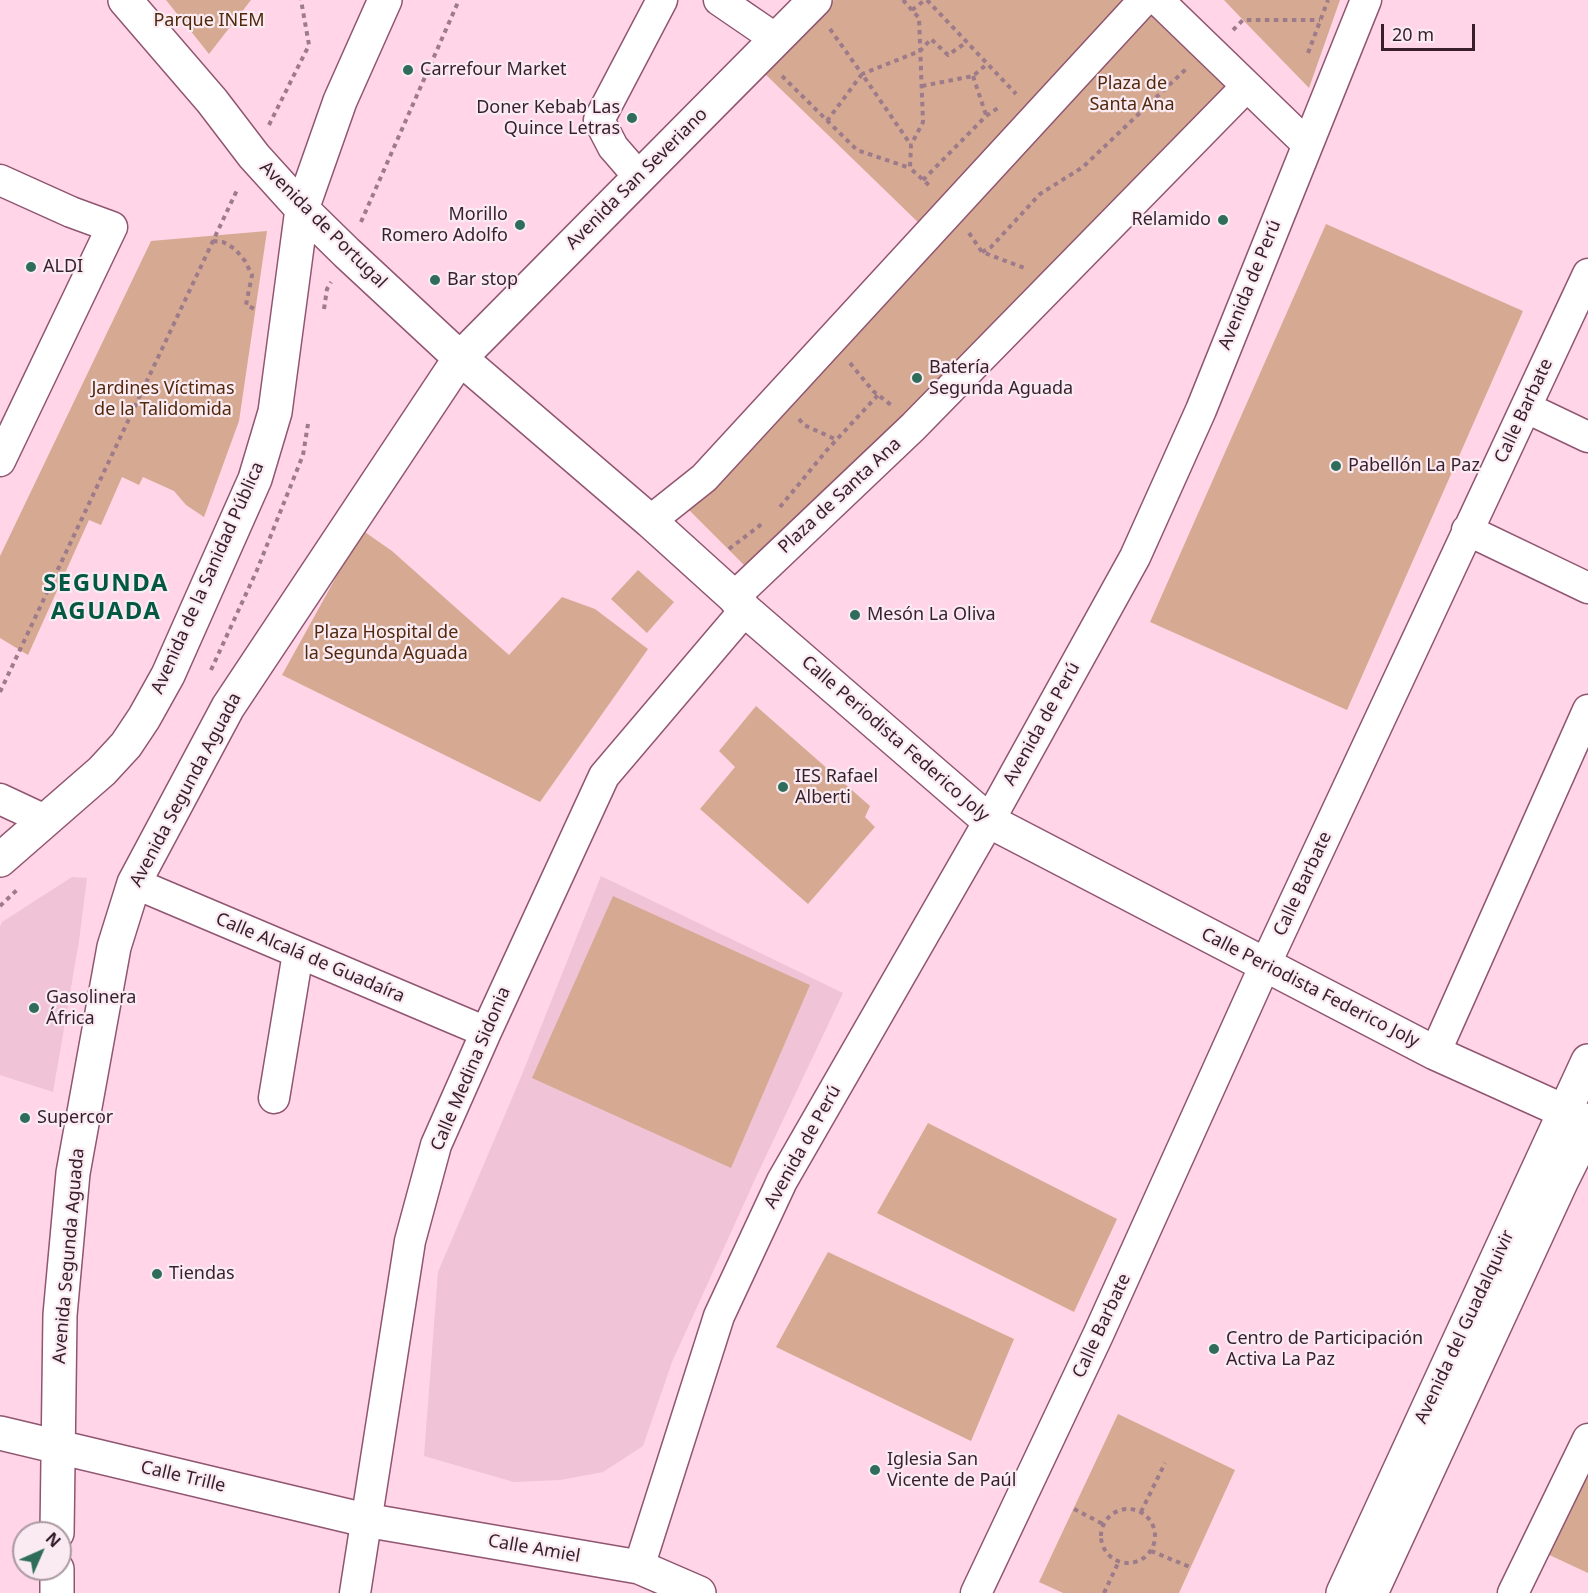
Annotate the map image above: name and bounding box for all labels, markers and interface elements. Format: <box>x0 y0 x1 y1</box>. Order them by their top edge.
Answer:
park label: Parque INEM <box>153 10 265 32</box>
scale bar <box>1384 12 1478 50</box>
text: 20 m <box>1392 22 1434 46</box>
place label: Carrefour Market <box>420 59 567 81</box>
marker: Carrefour Market <box>401 63 415 77</box>
park label: Plaza de Santa Ana <box>1089 73 1175 116</box>
place label: Doner Kebab Las Quince Letras <box>476 97 620 140</box>
street label: Avenida San Severiano <box>562 104 712 254</box>
marker: Doner Kebab Las Quince Letras <box>625 111 639 125</box>
street label: Avenida de Portugal <box>255 157 391 293</box>
place label: Morillo Romero Adolfo <box>381 204 508 246</box>
place label: Relamido <box>1131 209 1211 231</box>
marker: Relamido <box>1216 213 1230 227</box>
street label: Avenida de Perú <box>1214 217 1286 353</box>
marker: Morillo Romero Adolfo <box>513 218 527 232</box>
place label: ALDI <box>43 256 83 278</box>
marker: ALDI <box>24 260 38 274</box>
place label: Bar stop <box>447 269 518 291</box>
marker: Bar stop <box>428 273 442 287</box>
street label: Calle Barbate <box>1490 355 1558 467</box>
place label: Batería Segunda Aguada <box>929 357 1073 400</box>
marker: Batería Segunda Aguada <box>910 371 924 385</box>
park label: Jardines Víctimas de la Talidomida <box>91 378 235 420</box>
street label: Plaza de Santa Ana <box>774 434 906 558</box>
place label: Pabellón La Paz <box>1348 455 1480 477</box>
street label: Avenida de la Sanidad Pública <box>147 459 269 697</box>
marker: Pabellón La Paz <box>1329 459 1343 473</box>
district label: SEGUNDA AGUADA <box>43 570 169 626</box>
place label: Mesón La Oliva <box>867 604 996 626</box>
marker: Mesón La Oliva <box>848 608 862 622</box>
park label: Plaza Hospital de la Segunda Aguada <box>304 622 468 664</box>
street label: Calle Periodista Federico Joly <box>797 652 993 826</box>
street label: Avenida de Perú <box>999 658 1085 790</box>
street label: Avenida Segunda Aguada <box>126 689 246 891</box>
place label: IES Rafael Alberti <box>795 766 878 808</box>
marker: IES Rafael Alberti <box>776 780 790 794</box>
street label: Calle Barbate <box>1269 828 1337 940</box>
street label: Calle Alcalá de Guadaíra <box>212 908 408 1008</box>
street label: Calle Periodista Federico Joly <box>1197 923 1423 1053</box>
street label: Calle Medina Sidonia <box>427 984 515 1154</box>
place label: Gasolinera África <box>46 987 136 1030</box>
marker: Gasolinera África <box>27 1001 41 1015</box>
street label: Avenida de Perú <box>760 1081 846 1213</box>
place label: Supercor <box>37 1107 113 1129</box>
marker: Supercor <box>18 1111 32 1125</box>
street label: Avenida Segunda Aguada <box>49 1147 89 1365</box>
street label: Avenida del Guadalquivir <box>1411 1227 1519 1427</box>
place label: Tiendas <box>169 1263 235 1285</box>
marker: Tiendas <box>150 1267 164 1281</box>
street label: Calle Barbate <box>1068 1270 1136 1382</box>
place label: Centro de Participación Activa La Paz <box>1226 1328 1423 1370</box>
marker: Centro de Participación Activa La Paz <box>1207 1342 1221 1356</box>
place label: Iglesia San Vicente de Paúl <box>887 1449 1016 1492</box>
street label: Calle Trille <box>139 1457 227 1497</box>
marker: Iglesia San Vicente de Paúl <box>868 1463 882 1477</box>
north arrow <box>12 1521 72 1581</box>
text: N <box>41 1527 66 1552</box>
street label: Calle Amiel <box>486 1530 582 1568</box>

